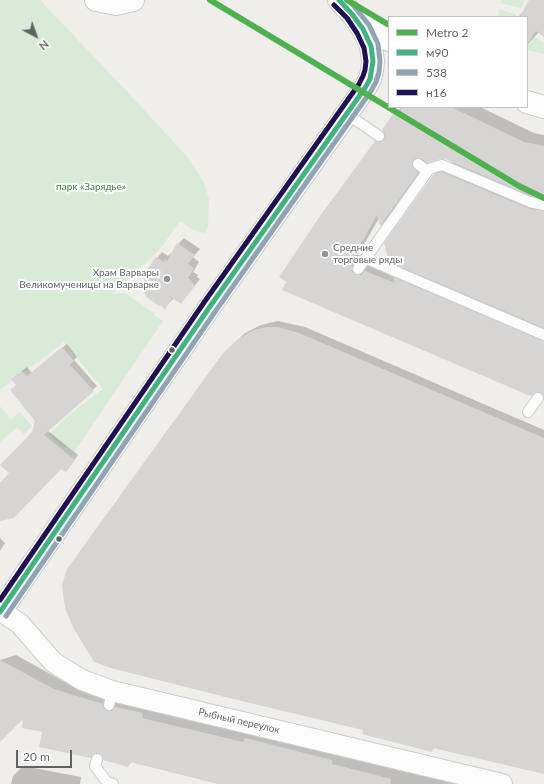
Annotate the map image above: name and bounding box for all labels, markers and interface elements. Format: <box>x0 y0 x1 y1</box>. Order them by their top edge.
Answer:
north arrow <box>16 16 56 56</box>
legend <box>388 16 528 108</box>
text: Metro 2 <box>426 25 469 40</box>
text: N <box>37 38 52 53</box>
text: м90 <box>426 45 448 60</box>
text: 538 <box>426 65 447 80</box>
text: н16 <box>426 85 447 100</box>
park label: парк «Зарядье» <box>56 181 126 193</box>
place label: Средние торговые ряды <box>333 242 403 266</box>
marker: Средние торговые ряды <box>320 249 330 259</box>
place label: Храм Варвары Великомученицы на Варварке <box>19 267 159 290</box>
marker: Храм Варвары Великомученицы на Варварке <box>162 274 172 284</box>
unlabelled marker <box>167 345 177 355</box>
unlabelled marker <box>54 534 64 544</box>
street label: Рыбный переулок <box>197 706 281 736</box>
scale bar <box>18 742 74 768</box>
text: 20 m <box>23 749 50 764</box>

